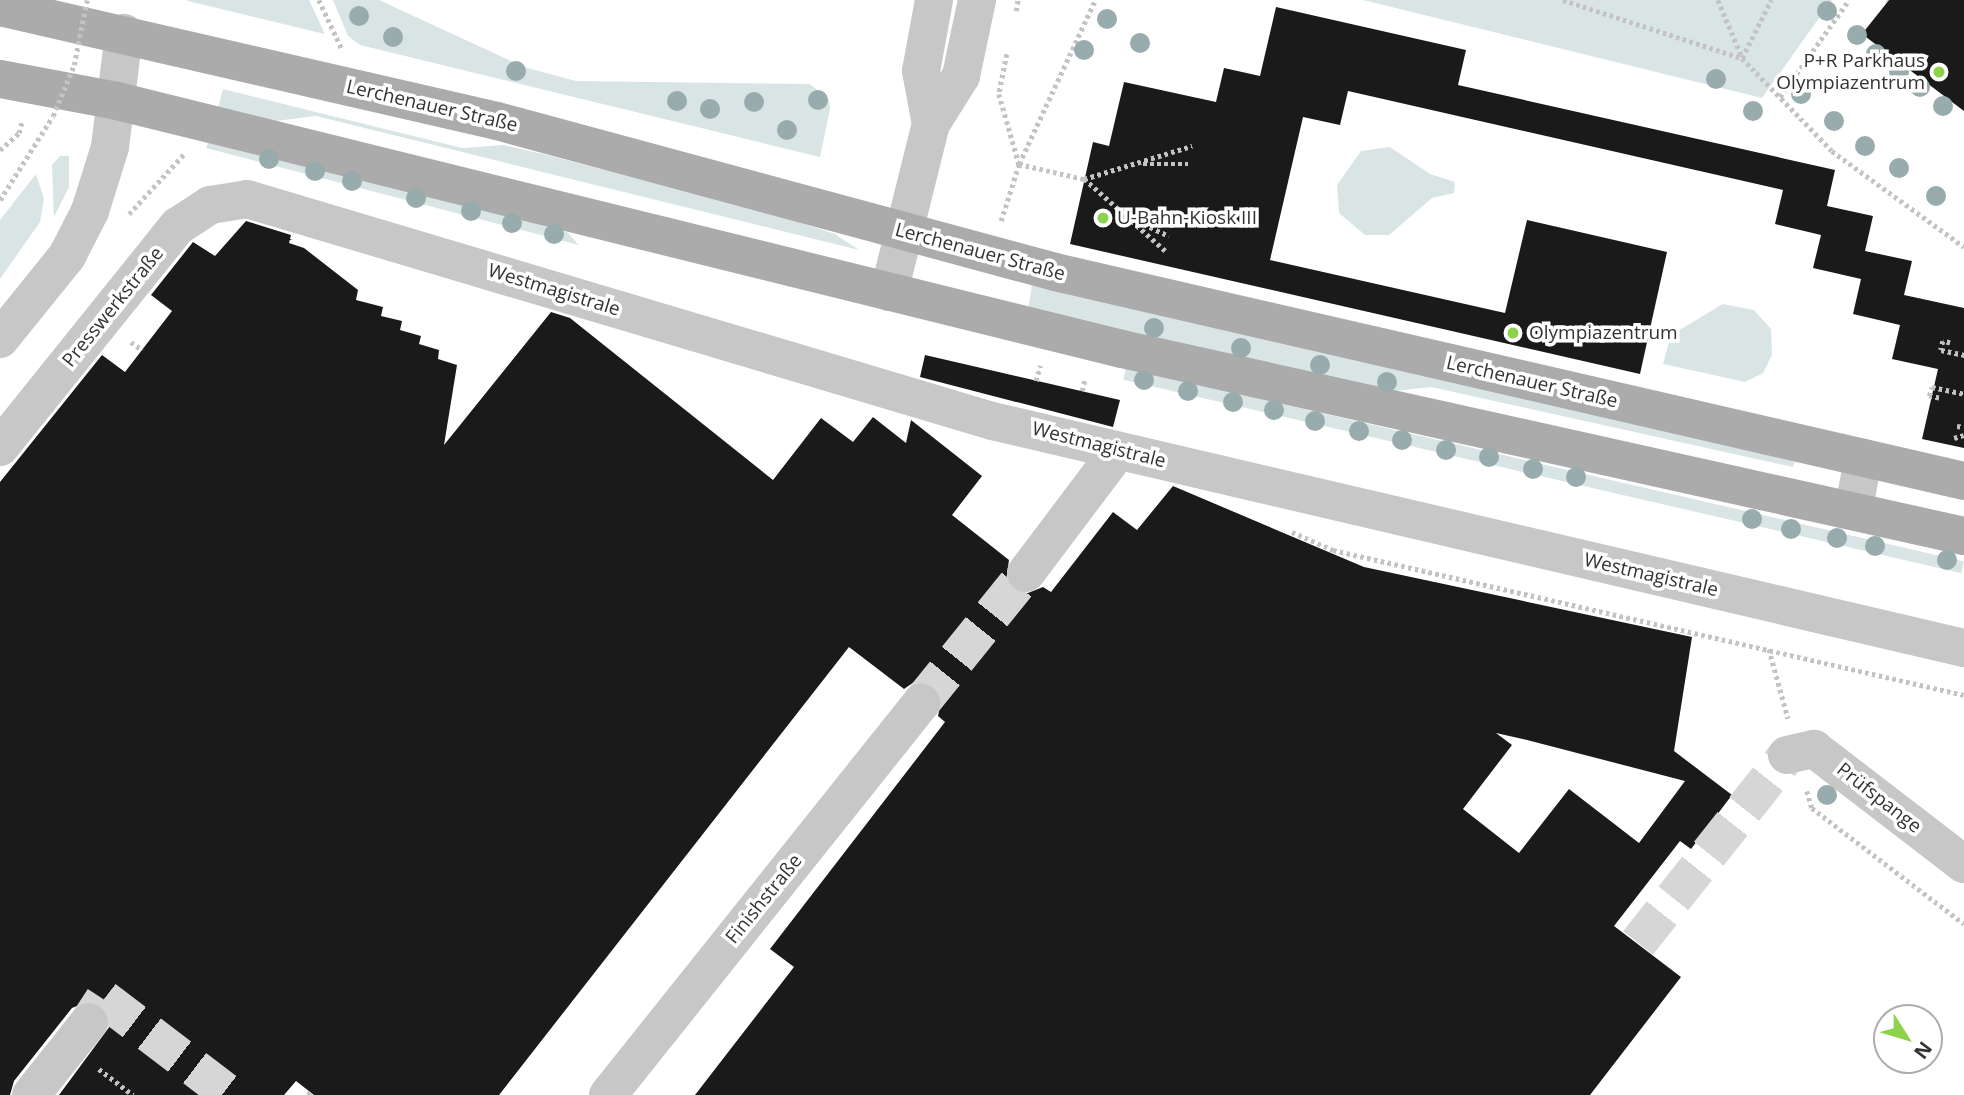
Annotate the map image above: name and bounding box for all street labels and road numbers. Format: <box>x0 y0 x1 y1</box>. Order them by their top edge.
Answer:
street label: Lerchenauer Straße <box>344 75 520 137</box>
street label: Lerchenauer Straße <box>893 218 1067 286</box>
street label: Presswerkstraße <box>58 242 168 372</box>
street label: Westmagistrale <box>485 259 623 321</box>
street label: Lerchenauer Straße <box>1444 351 1620 413</box>
street label: Westmagistrale <box>1030 417 1168 473</box>
street label: Westmagistrale <box>1582 548 1720 602</box>
street label: Prüfspange <box>1832 758 1926 838</box>
street label: Finishstraße <box>721 850 807 948</box>

